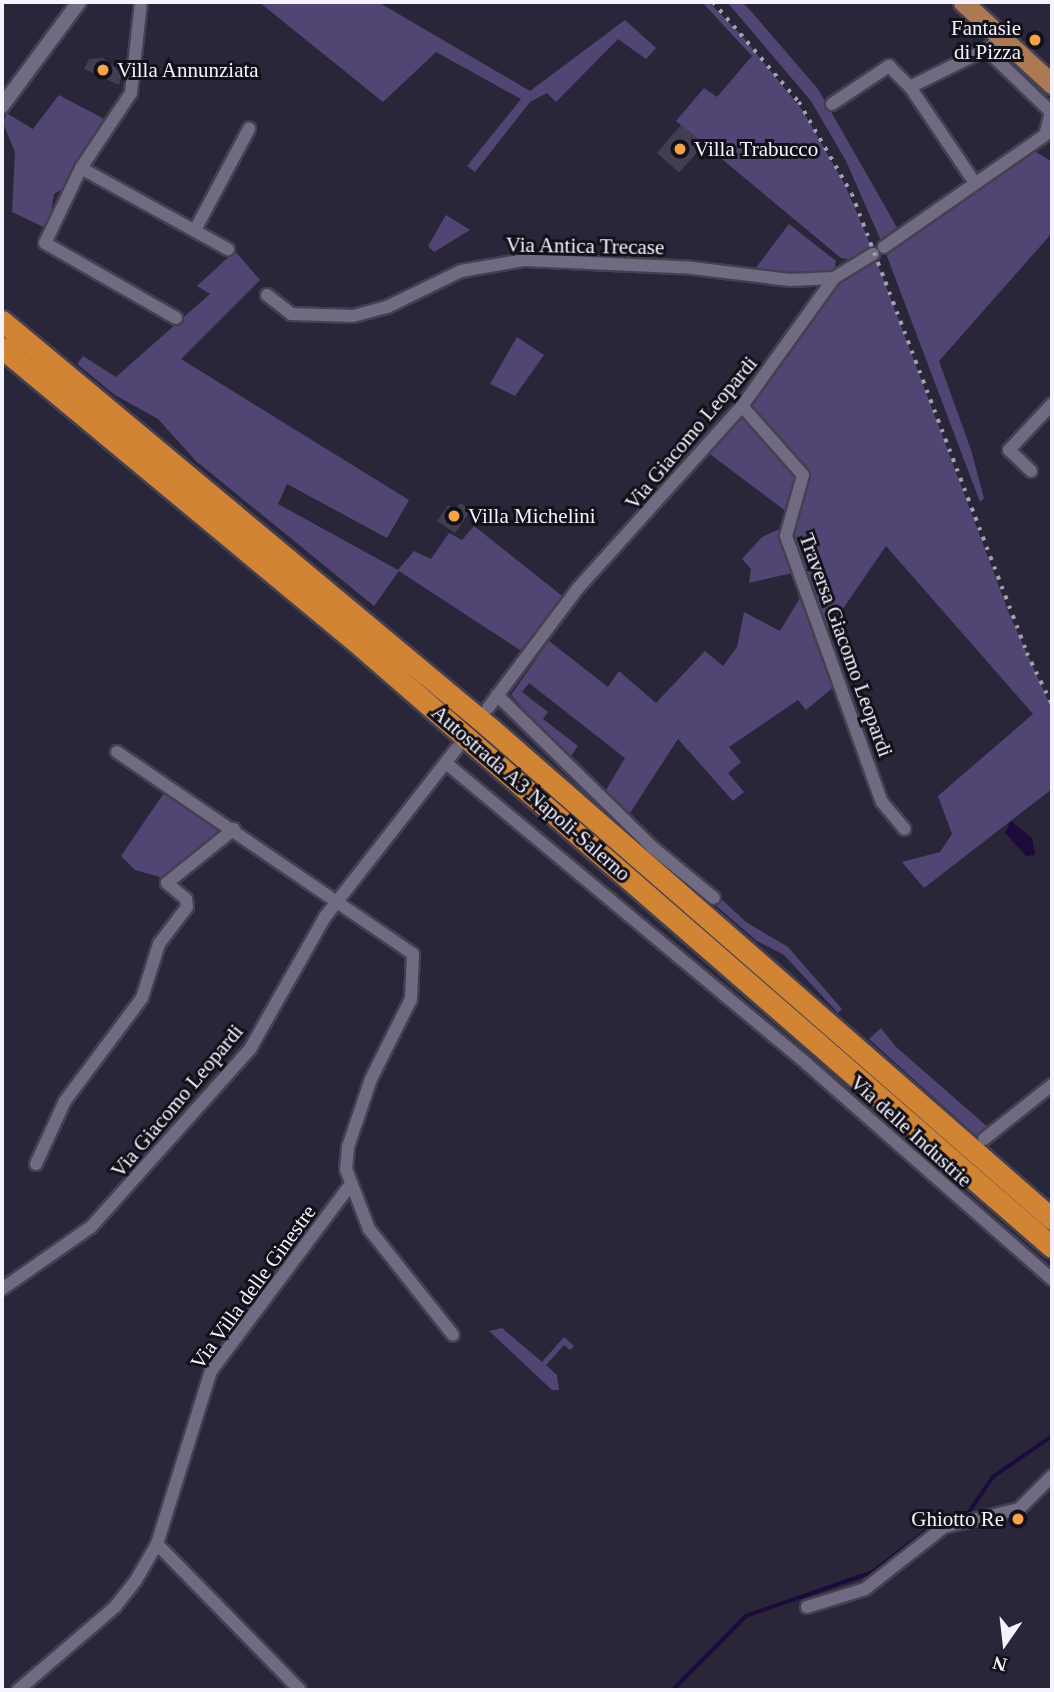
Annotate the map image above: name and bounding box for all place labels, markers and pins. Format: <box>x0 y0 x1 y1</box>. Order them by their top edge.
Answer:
place label: Fantasie di Pizza <box>951 15 1021 65</box>
marker: Fantasie di Pizza <box>1027 32 1043 48</box>
place label: Villa Annunziata <box>117 57 260 83</box>
marker: Villa Annunziata <box>95 62 111 78</box>
place label: Villa Trabucco <box>694 136 819 162</box>
marker: Villa Trabucco <box>672 141 688 157</box>
place label: Villa Michelini <box>468 503 596 529</box>
marker: Villa Michelini <box>446 508 462 524</box>
place label: Ghiotto Re <box>911 1506 1004 1532</box>
marker: Ghiotto Re <box>1010 1511 1026 1527</box>

